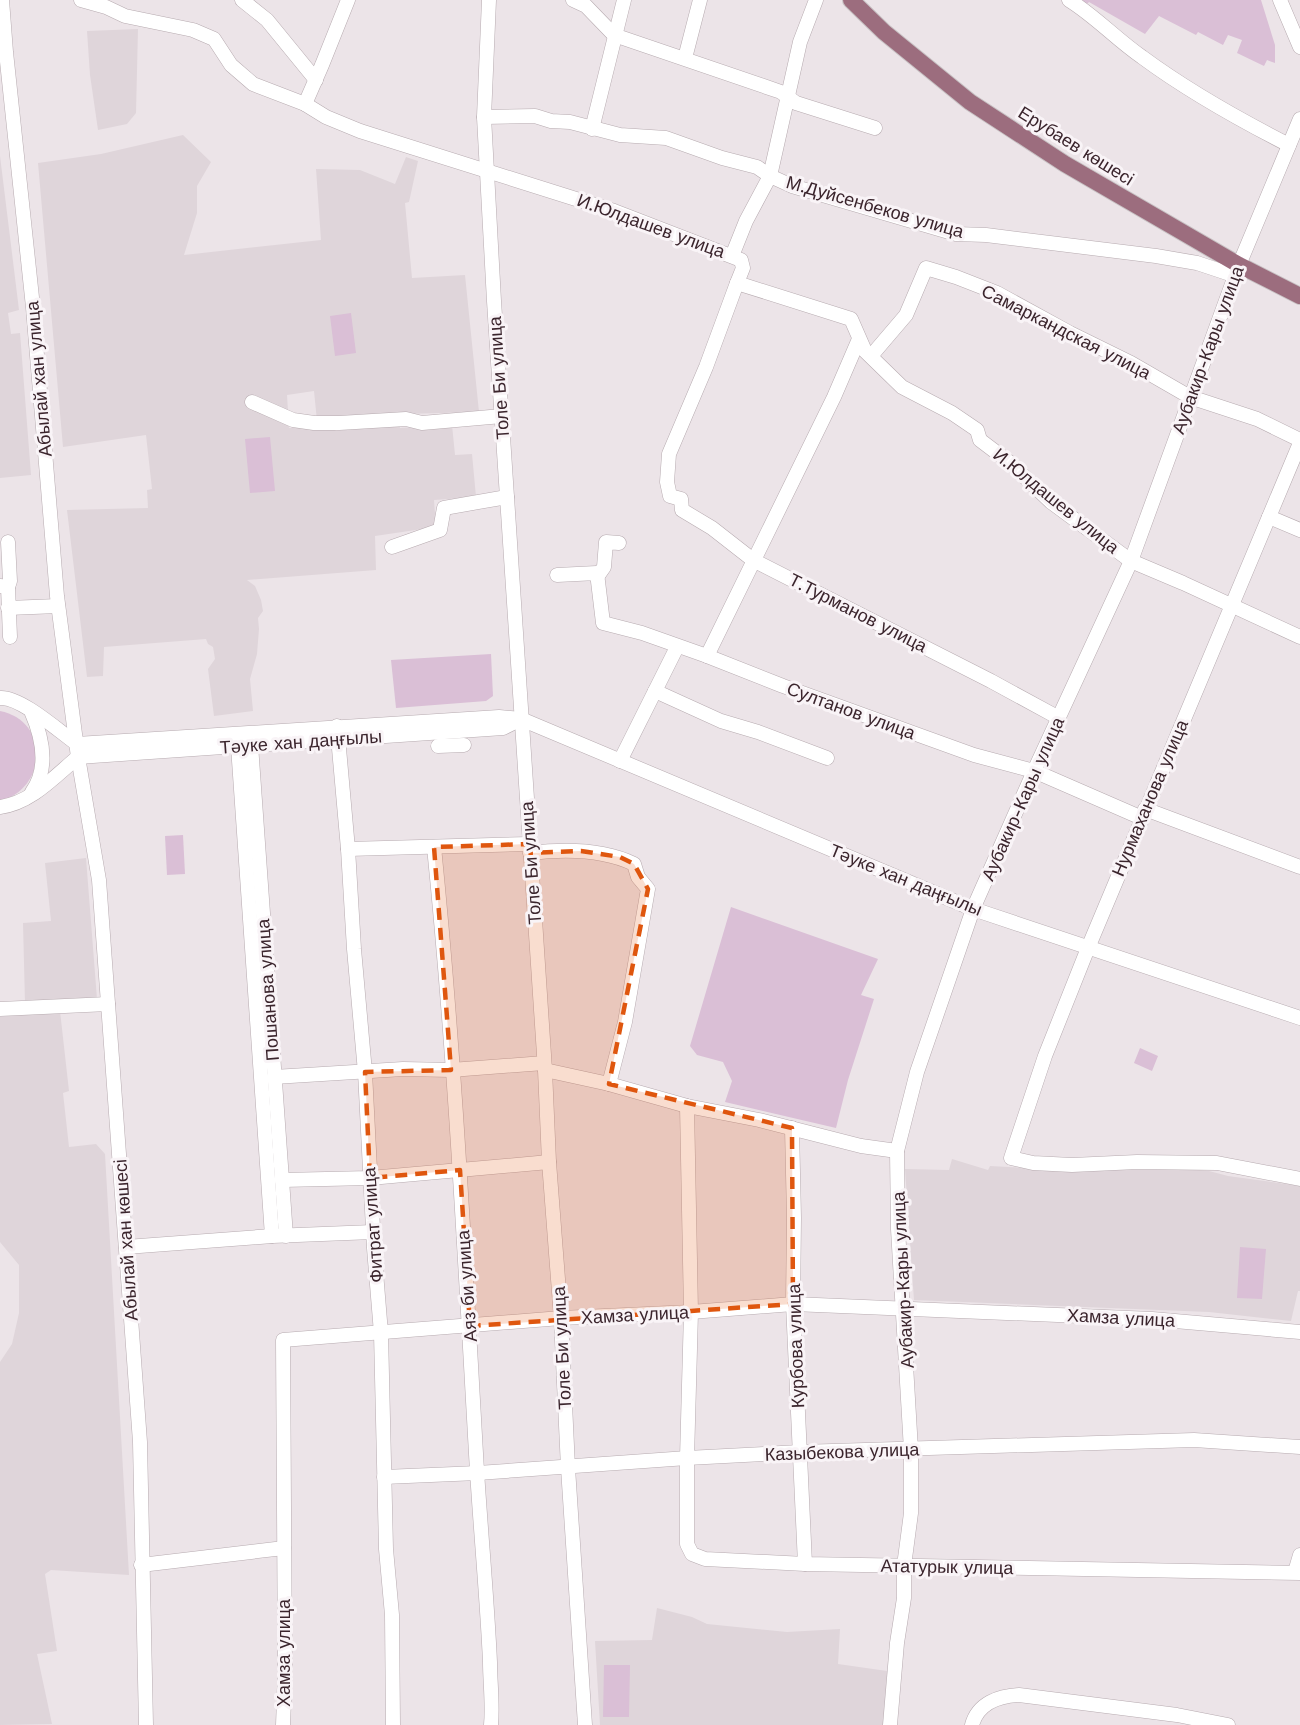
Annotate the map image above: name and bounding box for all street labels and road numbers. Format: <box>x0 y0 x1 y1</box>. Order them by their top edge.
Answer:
street label: Ерубаев көшесі <box>1015 102 1138 189</box>
street label: М.Дуйсенбеков улица <box>784 171 967 242</box>
street label: И.Юлдашев улица <box>574 189 729 262</box>
street label: Аубакир-Кары улица <box>1167 262 1248 437</box>
street label: Самаркандская улица <box>978 280 1155 384</box>
street label: Абылай хан улица <box>21 299 56 458</box>
street label: Толе Би улица <box>484 315 513 440</box>
street label: И.Юлдашев улица <box>989 443 1124 558</box>
street label: Т.Турманов улица <box>786 569 932 657</box>
street label: Султанов улица <box>784 678 919 744</box>
street label: Аубакир-Кары улица <box>977 713 1069 884</box>
street label: Нурмаханова улица <box>1107 715 1192 879</box>
street label: Тәуке хан даңғылы <box>219 725 383 758</box>
street label: Толе Би улица <box>516 800 545 925</box>
street label: Тәуке хан даңғылы <box>827 839 985 920</box>
street label: Пошанова улица <box>252 917 283 1062</box>
street label: Абылай хан көшесі <box>109 1158 142 1322</box>
street label: Фитрат улица <box>358 1166 387 1283</box>
street label: Аубакир-Кары улица <box>887 1190 918 1369</box>
street label: Аяз би улица <box>452 1228 481 1343</box>
street label: Курбова улица <box>783 1282 808 1409</box>
street label: Толе Би улица <box>548 1285 575 1410</box>
street label: Хамза улица <box>580 1301 690 1328</box>
street label: Хамза улица <box>1067 1304 1177 1331</box>
street label: Казыбекова улица <box>764 1438 921 1465</box>
street label: Ататурык улица <box>880 1555 1015 1578</box>
street label: Хамза улица <box>273 1598 294 1707</box>

